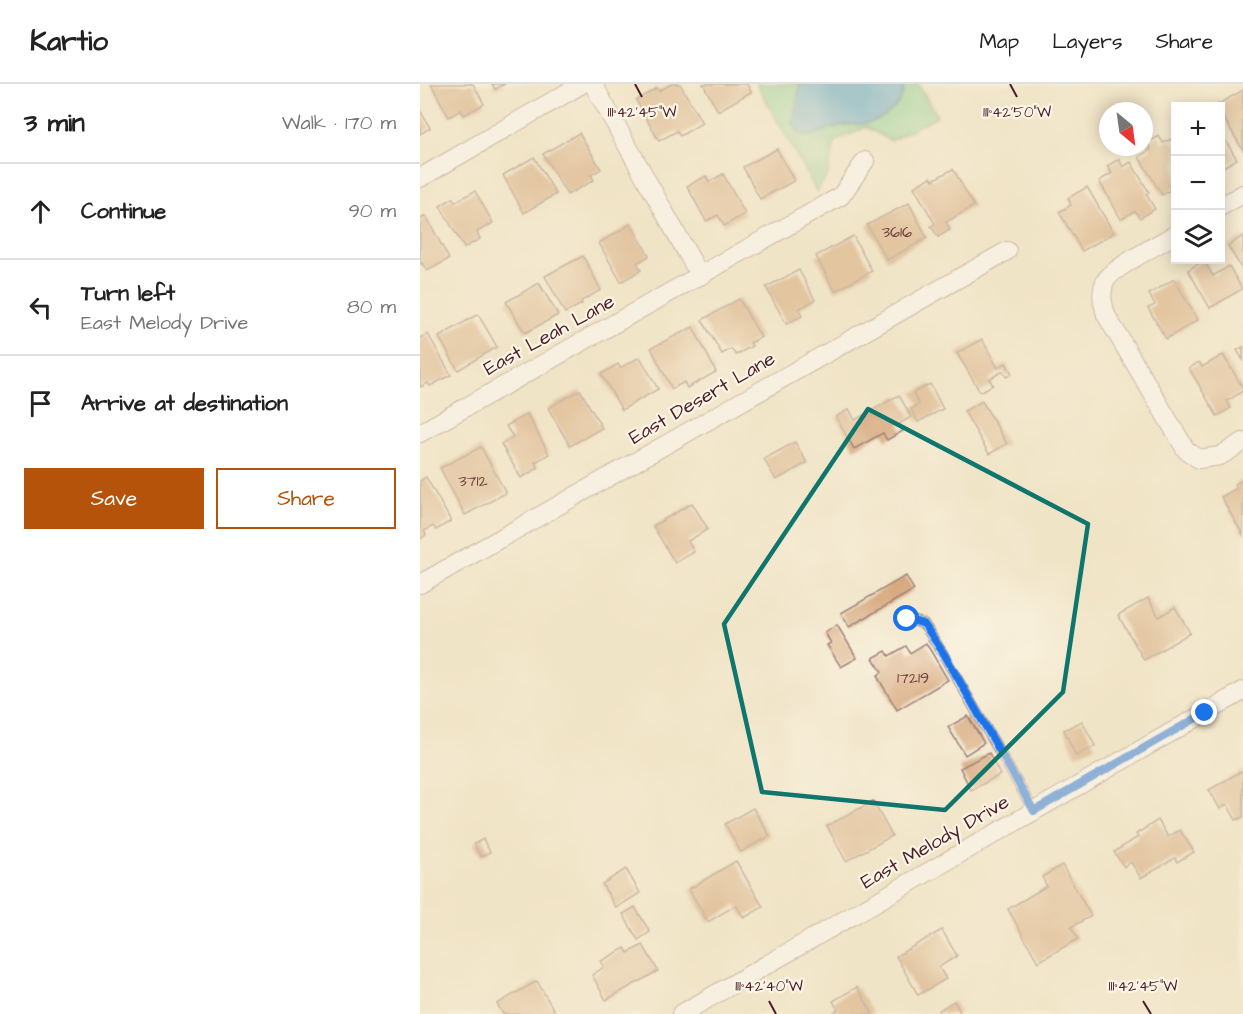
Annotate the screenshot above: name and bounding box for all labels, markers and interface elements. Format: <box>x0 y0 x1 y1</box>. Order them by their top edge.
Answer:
text: Kartio <box>30 22 108 61</box>
text: Map <box>979 27 1019 56</box>
text: Layers <box>1052 27 1122 56</box>
text: Share <box>1155 27 1213 56</box>
text: 111°42'45"W <box>608 102 676 123</box>
text: 111°42'50"W <box>983 102 1051 123</box>
north arrow <box>1099 102 1153 156</box>
map controls <box>1171 102 1225 264</box>
button: + <box>1171 102 1225 156</box>
text: 3 min <box>24 105 85 141</box>
text: Walk · 170 m <box>282 109 396 137</box>
button: − <box>1171 156 1225 210</box>
icon: ahead <box>24 195 57 228</box>
text: Continue <box>81 196 166 227</box>
text: 90 m <box>348 197 396 225</box>
button: layers <box>1171 210 1225 264</box>
house number: 3616 <box>882 221 912 243</box>
text: Turn left <box>81 278 175 309</box>
street label: East Leah Lane <box>478 287 620 383</box>
icon: left <box>24 291 57 324</box>
text: 80 m <box>347 293 396 321</box>
text: East Melody Drive <box>81 309 248 337</box>
street label: East Desert Lane <box>624 345 781 451</box>
icon: arrive <box>24 387 57 420</box>
text: Arrive at destination <box>81 388 288 419</box>
button: Save <box>24 468 204 529</box>
button: Share <box>216 468 396 529</box>
house number: 3712 <box>458 470 488 492</box>
route start <box>893 605 919 631</box>
house number: 17219 <box>897 667 929 689</box>
route end <box>1191 699 1217 725</box>
street label: East Melody Drive <box>856 788 1015 897</box>
text: 111°42'40"W <box>735 976 803 997</box>
text: 111°42'45"W <box>1109 976 1177 997</box>

